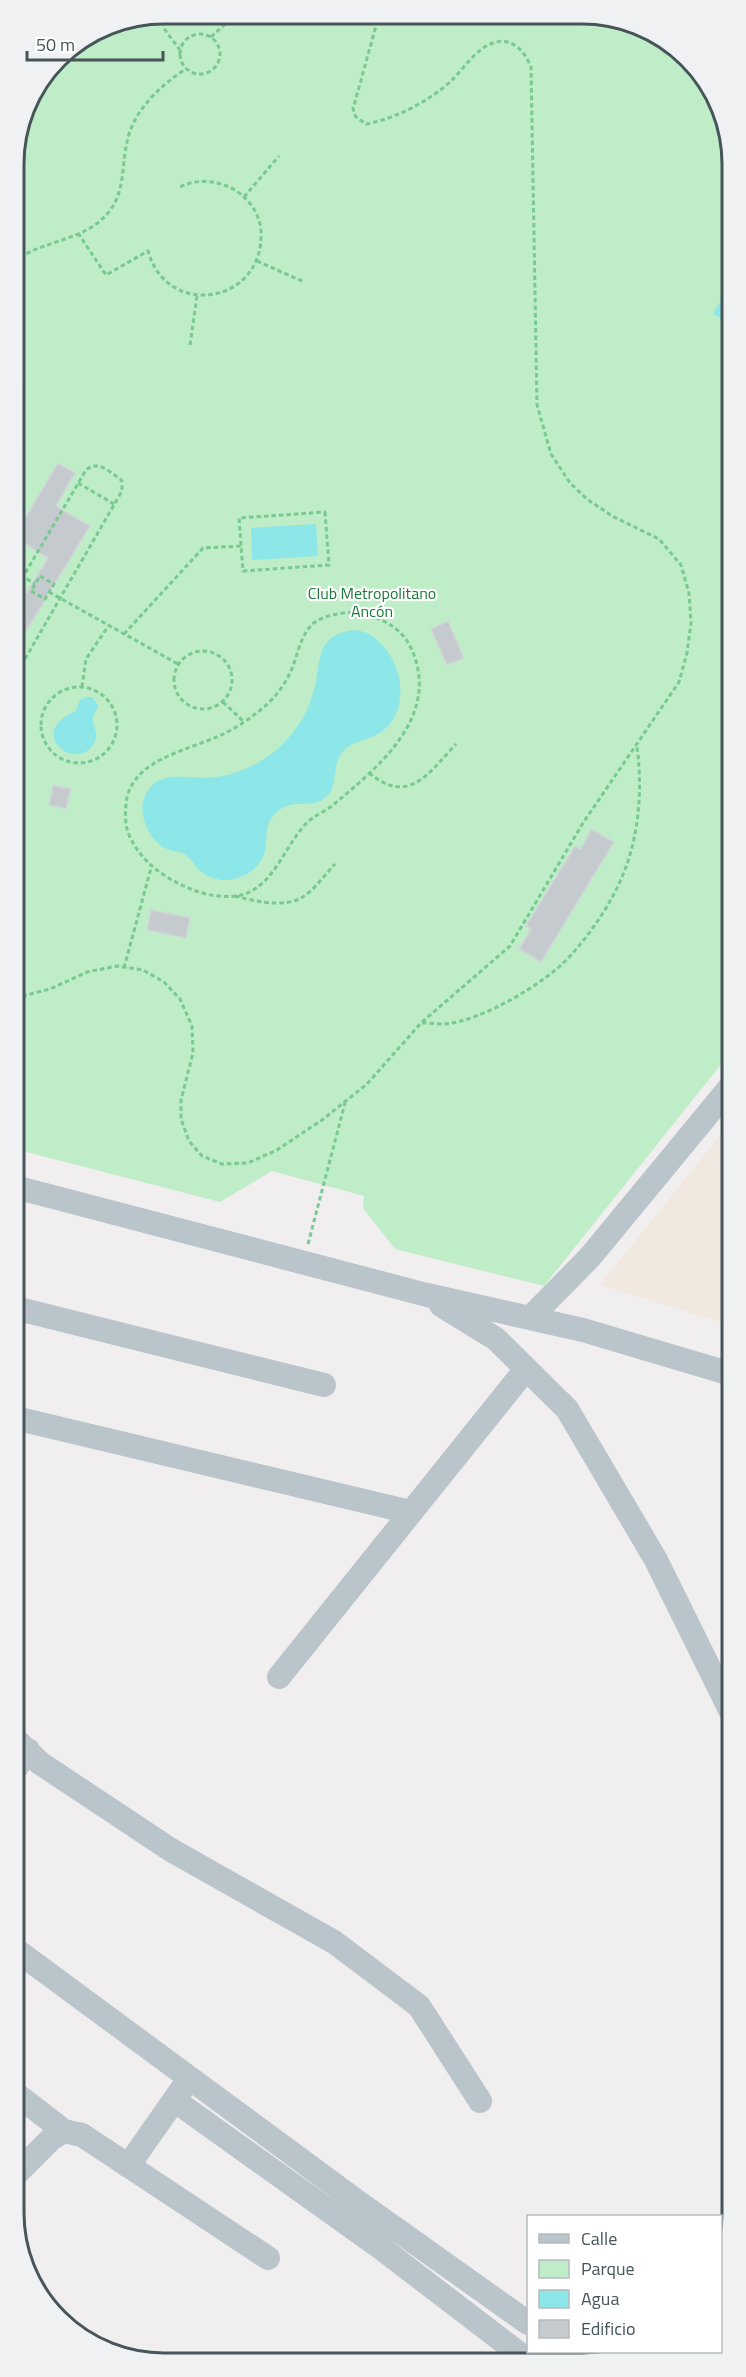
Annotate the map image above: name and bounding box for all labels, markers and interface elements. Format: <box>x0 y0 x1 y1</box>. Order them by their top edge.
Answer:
scale bar <box>27 24 164 62</box>
text: 50 m <box>36 31 75 58</box>
park label: Club Metropolitano Ancón <box>308 581 436 623</box>
legend <box>527 2215 722 2353</box>
text: Calle <box>581 2225 617 2252</box>
text: Parque <box>581 2255 635 2282</box>
text: Agua <box>581 2285 619 2312</box>
text: Edificio <box>581 2315 635 2342</box>

